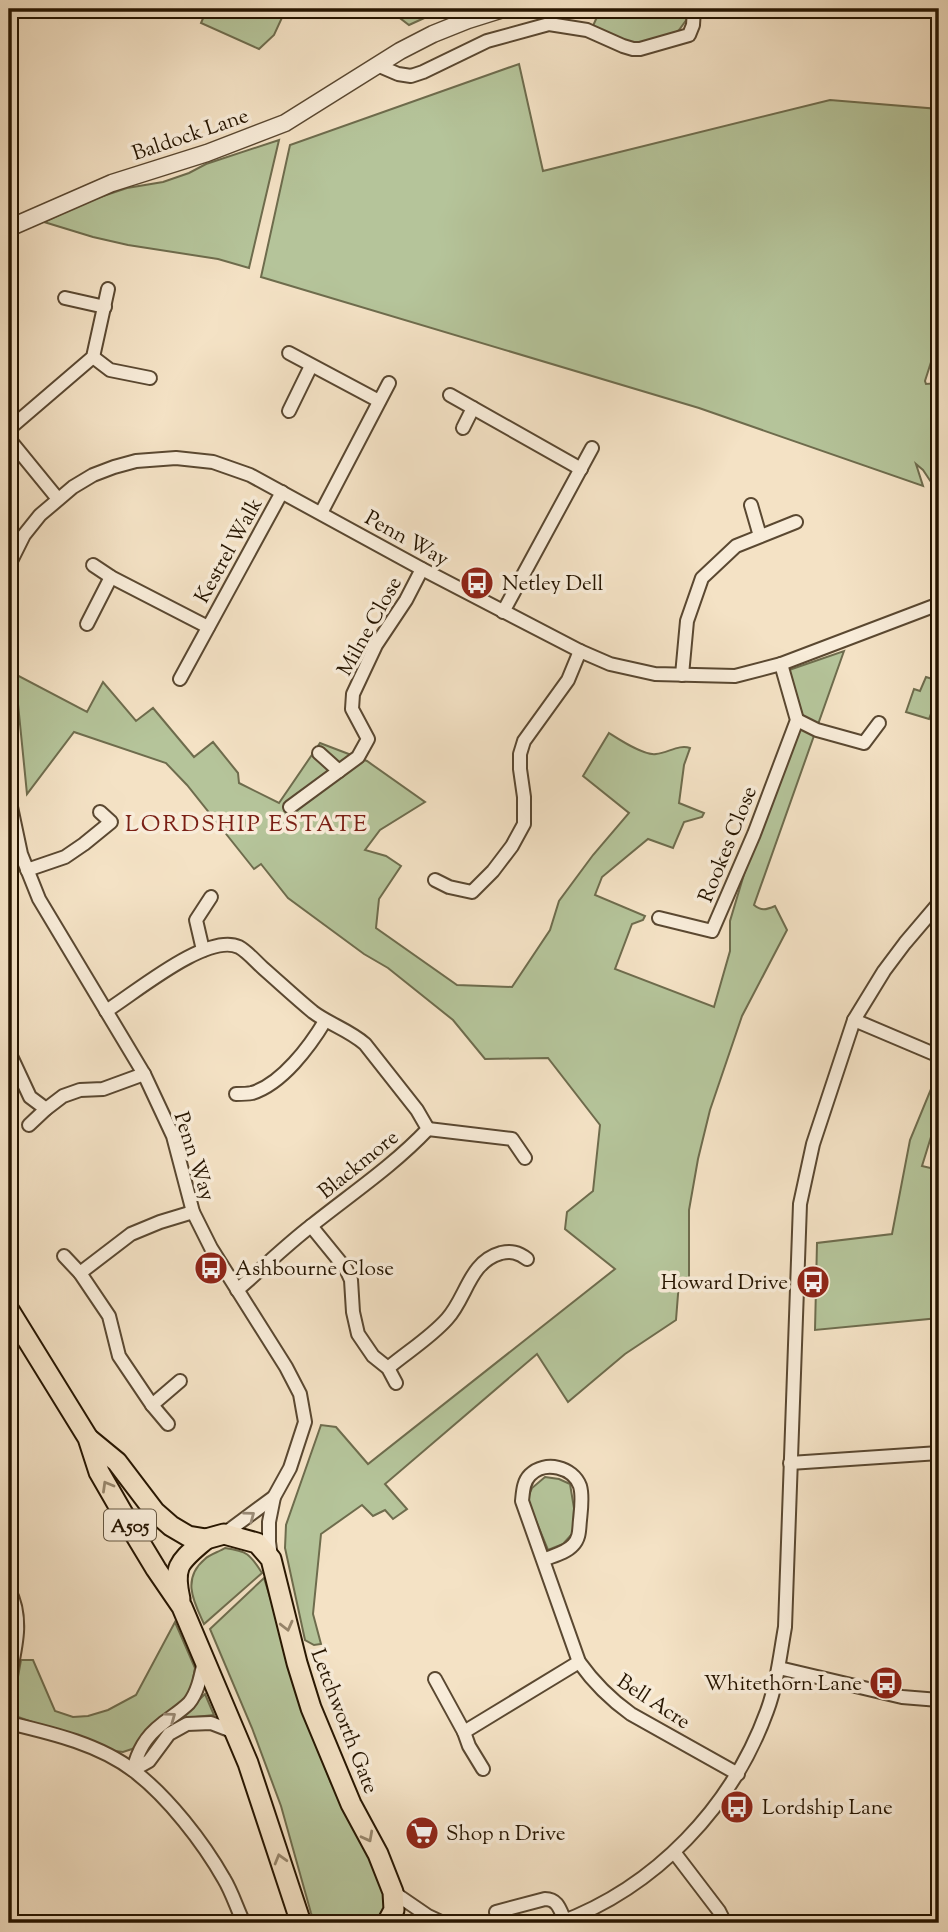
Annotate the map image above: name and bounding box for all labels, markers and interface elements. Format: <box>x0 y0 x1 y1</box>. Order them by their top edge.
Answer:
street label: Baldock Lane <box>128 102 253 170</box>
street label: Kestrel Walk <box>188 492 271 609</box>
street label: Penn Way <box>359 504 454 575</box>
bus stop icon: Netley Dell <box>458 564 496 602</box>
place label: Netley Dell <box>502 570 604 600</box>
street label: Milne Close <box>331 572 410 682</box>
street label: Rookes Close <box>692 782 766 907</box>
district label: LORDSHIP ESTATE <box>125 809 369 842</box>
street label: Penn Way <box>165 1108 222 1205</box>
street label: Blackmore <box>313 1124 406 1207</box>
bus stop icon: Ashbourne Close <box>192 1249 230 1287</box>
place label: Ashbourne Close <box>235 1255 394 1285</box>
bus stop icon: Howard Drive <box>794 1263 832 1301</box>
place label: Howard Drive <box>661 1269 788 1299</box>
one-way arrow <box>102 1481 115 1494</box>
road number: A505 <box>104 1510 156 1540</box>
one-way arrow <box>242 1512 254 1525</box>
one-way arrow <box>279 1619 293 1631</box>
street label: Letchworth Gate <box>302 1645 385 1799</box>
bus stop icon: Whitethorn Lane <box>867 1664 905 1702</box>
street label: Bell Acre <box>610 1668 696 1738</box>
place label: Whitethorn Lane <box>704 1670 862 1700</box>
one-way arrow <box>163 1713 176 1725</box>
bus stop icon: Lordship Lane <box>718 1788 756 1826</box>
place label: Lordship Lane <box>762 1794 893 1824</box>
supermarket icon: Shop n Drive <box>403 1814 441 1852</box>
place label: Shop n Drive <box>446 1820 565 1850</box>
one-way arrow <box>360 1830 374 1843</box>
one-way arrow <box>273 1853 288 1865</box>

